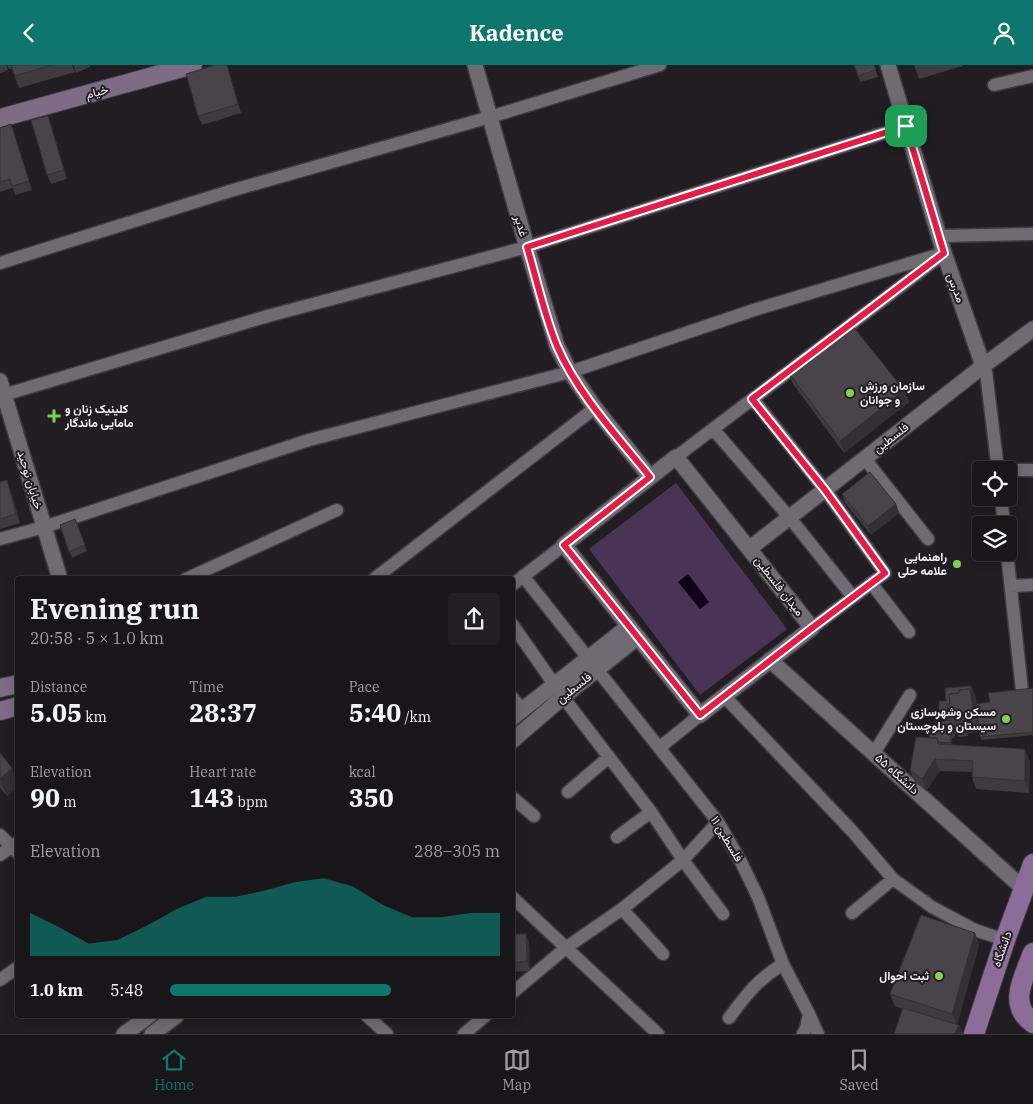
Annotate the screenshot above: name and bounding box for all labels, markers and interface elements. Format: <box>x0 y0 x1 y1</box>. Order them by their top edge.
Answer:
text: Kadence <box>469 18 564 47</box>
icon: back <box>15 19 43 47</box>
icon: person <box>990 19 1018 47</box>
street label: خیام <box>84 81 110 103</box>
pin <box>885 105 927 147</box>
icon: arrive <box>892 112 920 140</box>
street label: غدیر <box>510 213 532 239</box>
street label: مدرس <box>943 271 969 305</box>
place label: سازمان ورزش و جوانان <box>860 378 925 408</box>
marker: سازمان ورزش و جوانان <box>844 387 856 399</box>
place label: کلینیک زنان و مامایی ماندگار <box>64 401 134 431</box>
marker: کلینیک زنان و مامایی ماندگار <box>47 409 61 423</box>
street label: فلسطین <box>870 419 912 457</box>
street label: خیابان توحید <box>13 449 47 511</box>
map controls <box>972 461 1017 561</box>
button: locate <box>972 461 1017 506</box>
button: layers <box>972 516 1017 561</box>
place label: راهنمایی علامه حلی <box>898 549 947 578</box>
street label: میدان فلسطین <box>751 553 807 619</box>
marker: راهنمایی علامه حلی <box>951 558 963 570</box>
text: Evening run <box>30 590 199 627</box>
button: share <box>448 593 500 645</box>
text: 20:58 · 5 × 1.0 km <box>30 628 164 648</box>
street label: فلسطین <box>553 669 595 707</box>
text: Distance <box>30 678 87 696</box>
text: Time <box>189 678 224 696</box>
text: Pace <box>349 678 379 696</box>
text: 5.05 <box>30 696 82 729</box>
text: 28:37 <box>189 696 257 729</box>
text: 5:40 <box>349 696 401 729</box>
place label: مسکن وشهرسازی سیستان و بلوچستان <box>897 704 996 734</box>
text: km <box>82 708 107 726</box>
text: /km <box>401 708 431 726</box>
marker: مسکن وشهرسازی سیستان و بلوچستان <box>1000 713 1012 725</box>
street label: دانشگاه ۵۵ <box>872 750 923 797</box>
text: Elevation <box>30 763 92 781</box>
text: Heart rate <box>189 763 256 781</box>
text: kcal <box>349 763 376 781</box>
text: 90 <box>30 781 60 814</box>
text: 143 <box>189 781 234 814</box>
text: 350 <box>349 781 394 814</box>
text: m <box>60 793 77 811</box>
text: bpm <box>234 793 268 811</box>
street label: فلسطین ۱۱ <box>707 813 747 865</box>
text: Elevation <box>30 841 100 861</box>
text: 288–305 m <box>414 841 500 861</box>
street label: دانشگاه <box>988 929 1015 969</box>
place label: ثبت احوال <box>879 968 929 984</box>
marker: ثبت احوال <box>933 970 945 982</box>
text: 1.0 km <box>30 980 83 1000</box>
text: 5:48 <box>110 980 143 1000</box>
tab: Home <box>154 1046 194 1094</box>
tab: Map <box>503 1046 531 1094</box>
tab: Saved <box>840 1046 879 1094</box>

